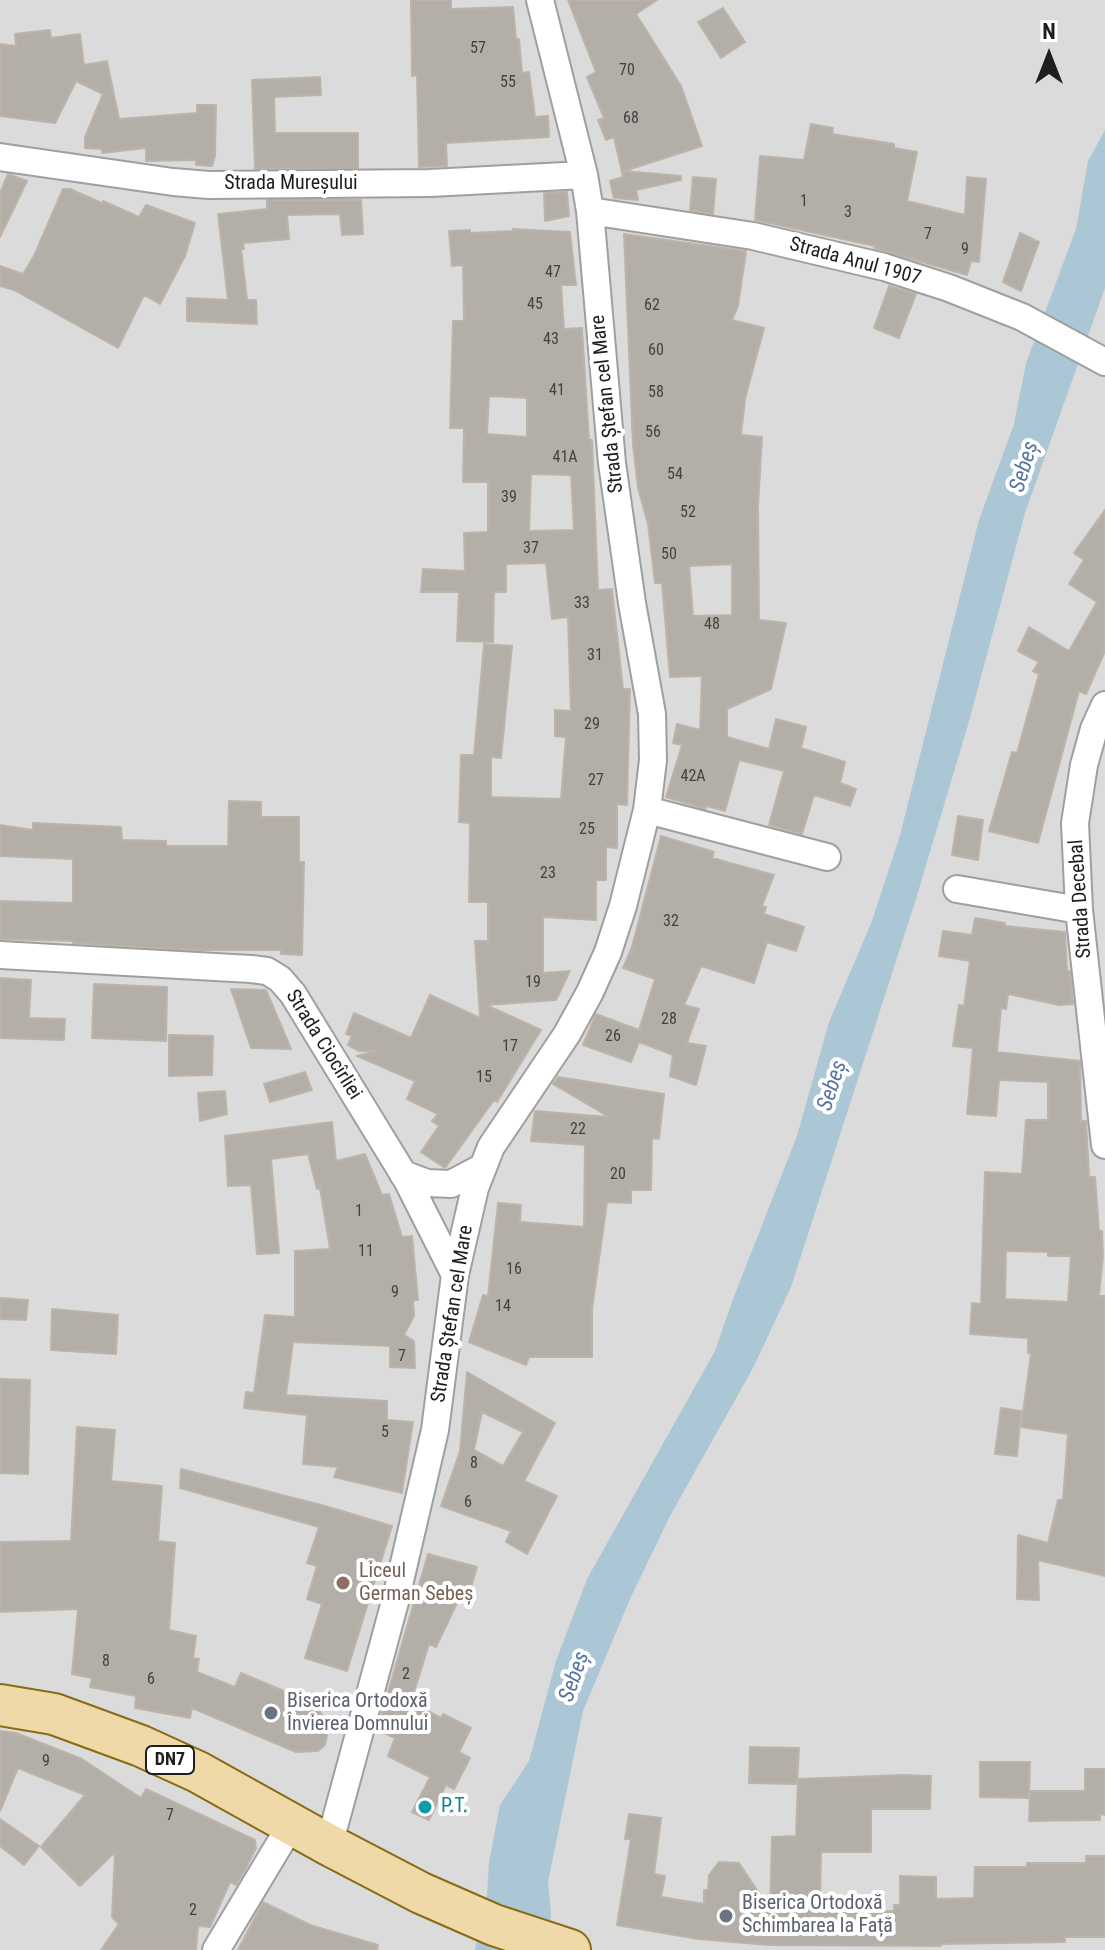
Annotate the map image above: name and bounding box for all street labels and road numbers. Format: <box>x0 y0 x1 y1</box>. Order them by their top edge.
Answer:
street label: Strada Mureșului <box>224 172 358 196</box>
street label: Strada Anul 1907 <box>787 233 923 291</box>
street label: Strada Ștefan cel Mare <box>587 314 629 494</box>
street label: Strada Decebal <box>1065 839 1097 959</box>
street label: Strada Ciocîrliei <box>280 986 366 1104</box>
street label: Strada Ștefan cel Mare <box>427 1224 479 1404</box>
road number: DN7 <box>146 1746 194 1774</box>

